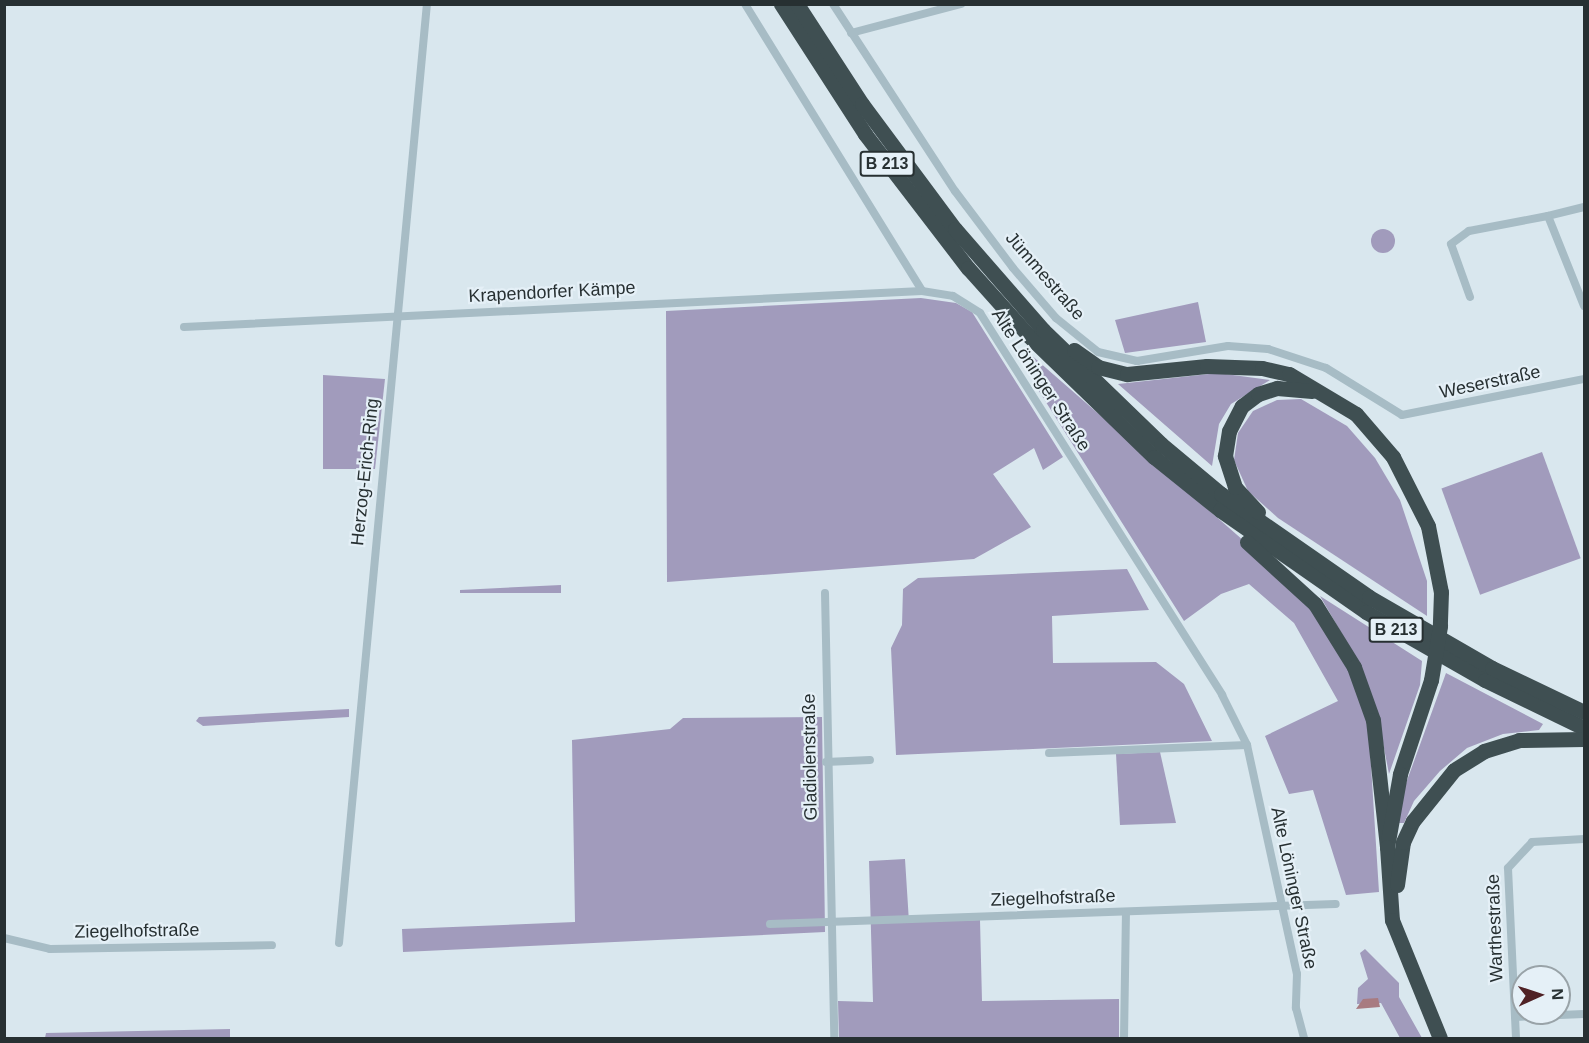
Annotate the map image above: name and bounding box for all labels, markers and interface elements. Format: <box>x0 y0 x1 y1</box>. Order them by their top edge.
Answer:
road number: B 213 <box>858 151 916 177</box>
street label: Jümmestraße <box>1001 227 1089 325</box>
street label: Krapendorfer Kämpe <box>468 277 636 307</box>
street label: Alte Löninger Straße <box>987 305 1095 455</box>
street label: Weserstraße <box>1438 361 1542 403</box>
street label: Herzog-Erich-Ring <box>347 397 383 547</box>
road number: B 213 <box>1368 617 1424 643</box>
street label: Gladiolenstraße <box>798 693 822 821</box>
street label: Alte Löninger Straße <box>1266 805 1322 971</box>
street label: Warthestraße <box>1482 873 1508 983</box>
street label: Ziegelhofstraße <box>990 885 1116 911</box>
street label: Ziegelhofstraße <box>74 919 200 943</box>
north arrow <box>1511 965 1571 1025</box>
text: N <box>1549 988 1566 1000</box>

